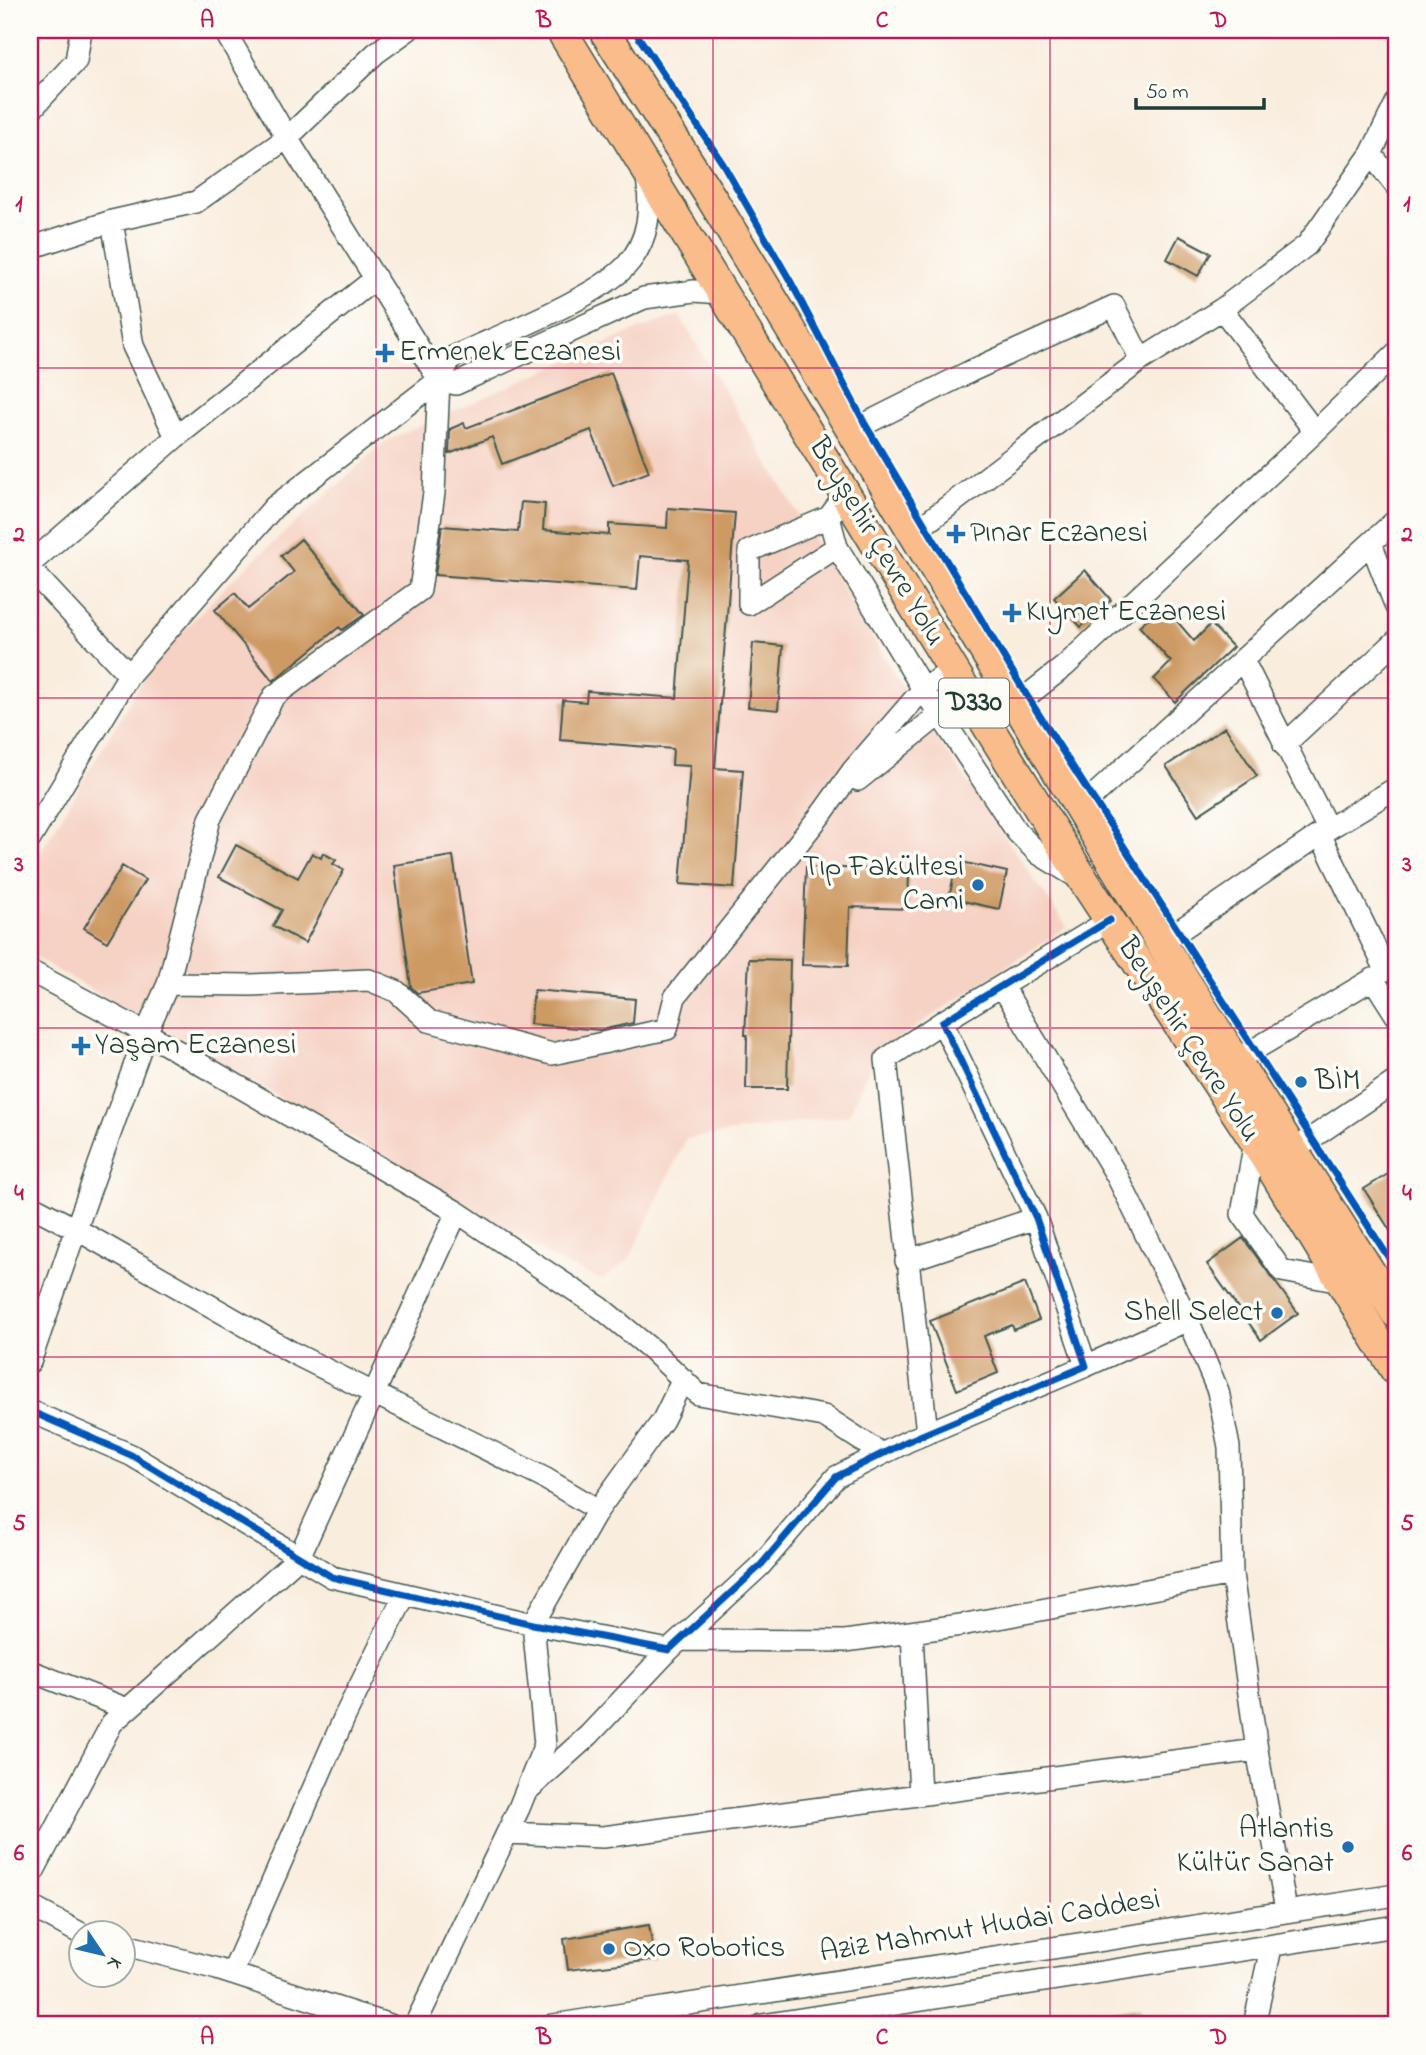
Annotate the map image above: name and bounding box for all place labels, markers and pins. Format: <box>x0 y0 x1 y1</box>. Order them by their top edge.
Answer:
place label: Ermenek Eczanesi <box>399 331 621 375</box>
marker: Ermenek Eczanesi <box>377 345 393 361</box>
place label: Pınar Eczanesi <box>970 512 1148 556</box>
marker: Pınar Eczanesi <box>948 526 964 542</box>
place label: Kıymet Eczanesi <box>1026 591 1226 635</box>
marker: Kıymet Eczanesi <box>1004 605 1020 621</box>
place label: Tıp Fakültesi Cami <box>803 846 964 924</box>
marker: Tıp Fakültesi Cami <box>970 877 986 893</box>
place label: Yaşam Eczanesi <box>95 1024 296 1068</box>
marker: Yaşam Eczanesi <box>73 1038 89 1054</box>
place label: BİM <box>1314 1060 1360 1104</box>
marker: BİM <box>1293 1074 1309 1090</box>
place label: Shell Select <box>1124 1291 1263 1335</box>
marker: Shell Select <box>1269 1305 1285 1321</box>
place label: Atlantis Kültür Sanat <box>1177 1808 1334 1886</box>
marker: Atlantis Kültür Sanat <box>1340 1839 1356 1855</box>
place label: Oxo Robotics <box>623 1927 785 1971</box>
marker: Oxo Robotics <box>601 1941 617 1957</box>

